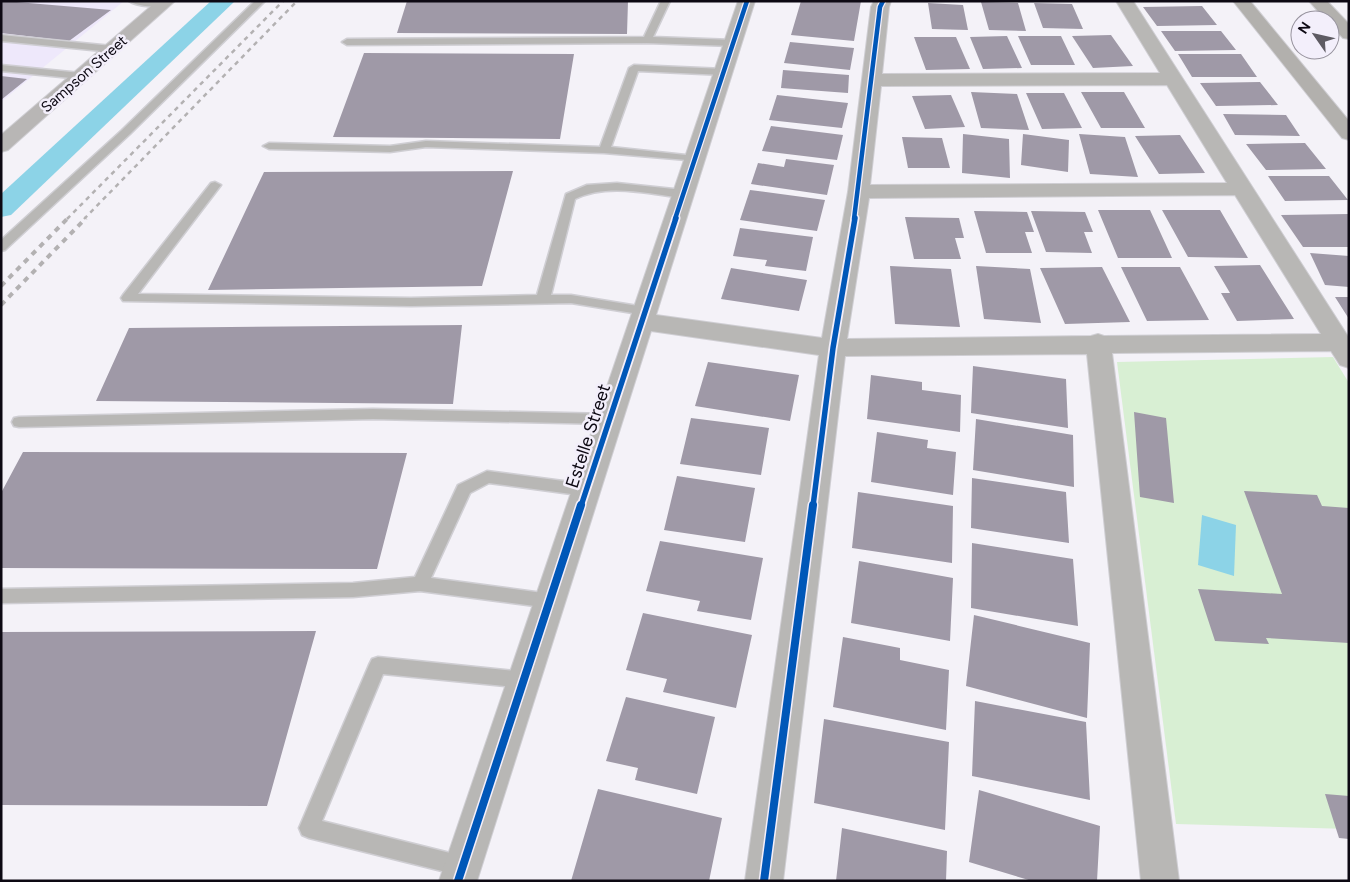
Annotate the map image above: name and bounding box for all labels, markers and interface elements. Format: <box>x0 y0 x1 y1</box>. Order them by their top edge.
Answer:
north arrow <box>1290 10 1340 60</box>
text: N <box>1295 19 1315 37</box>
street label: Sampson Street <box>37 31 131 116</box>
street label: Estelle Street <box>561 381 615 491</box>

